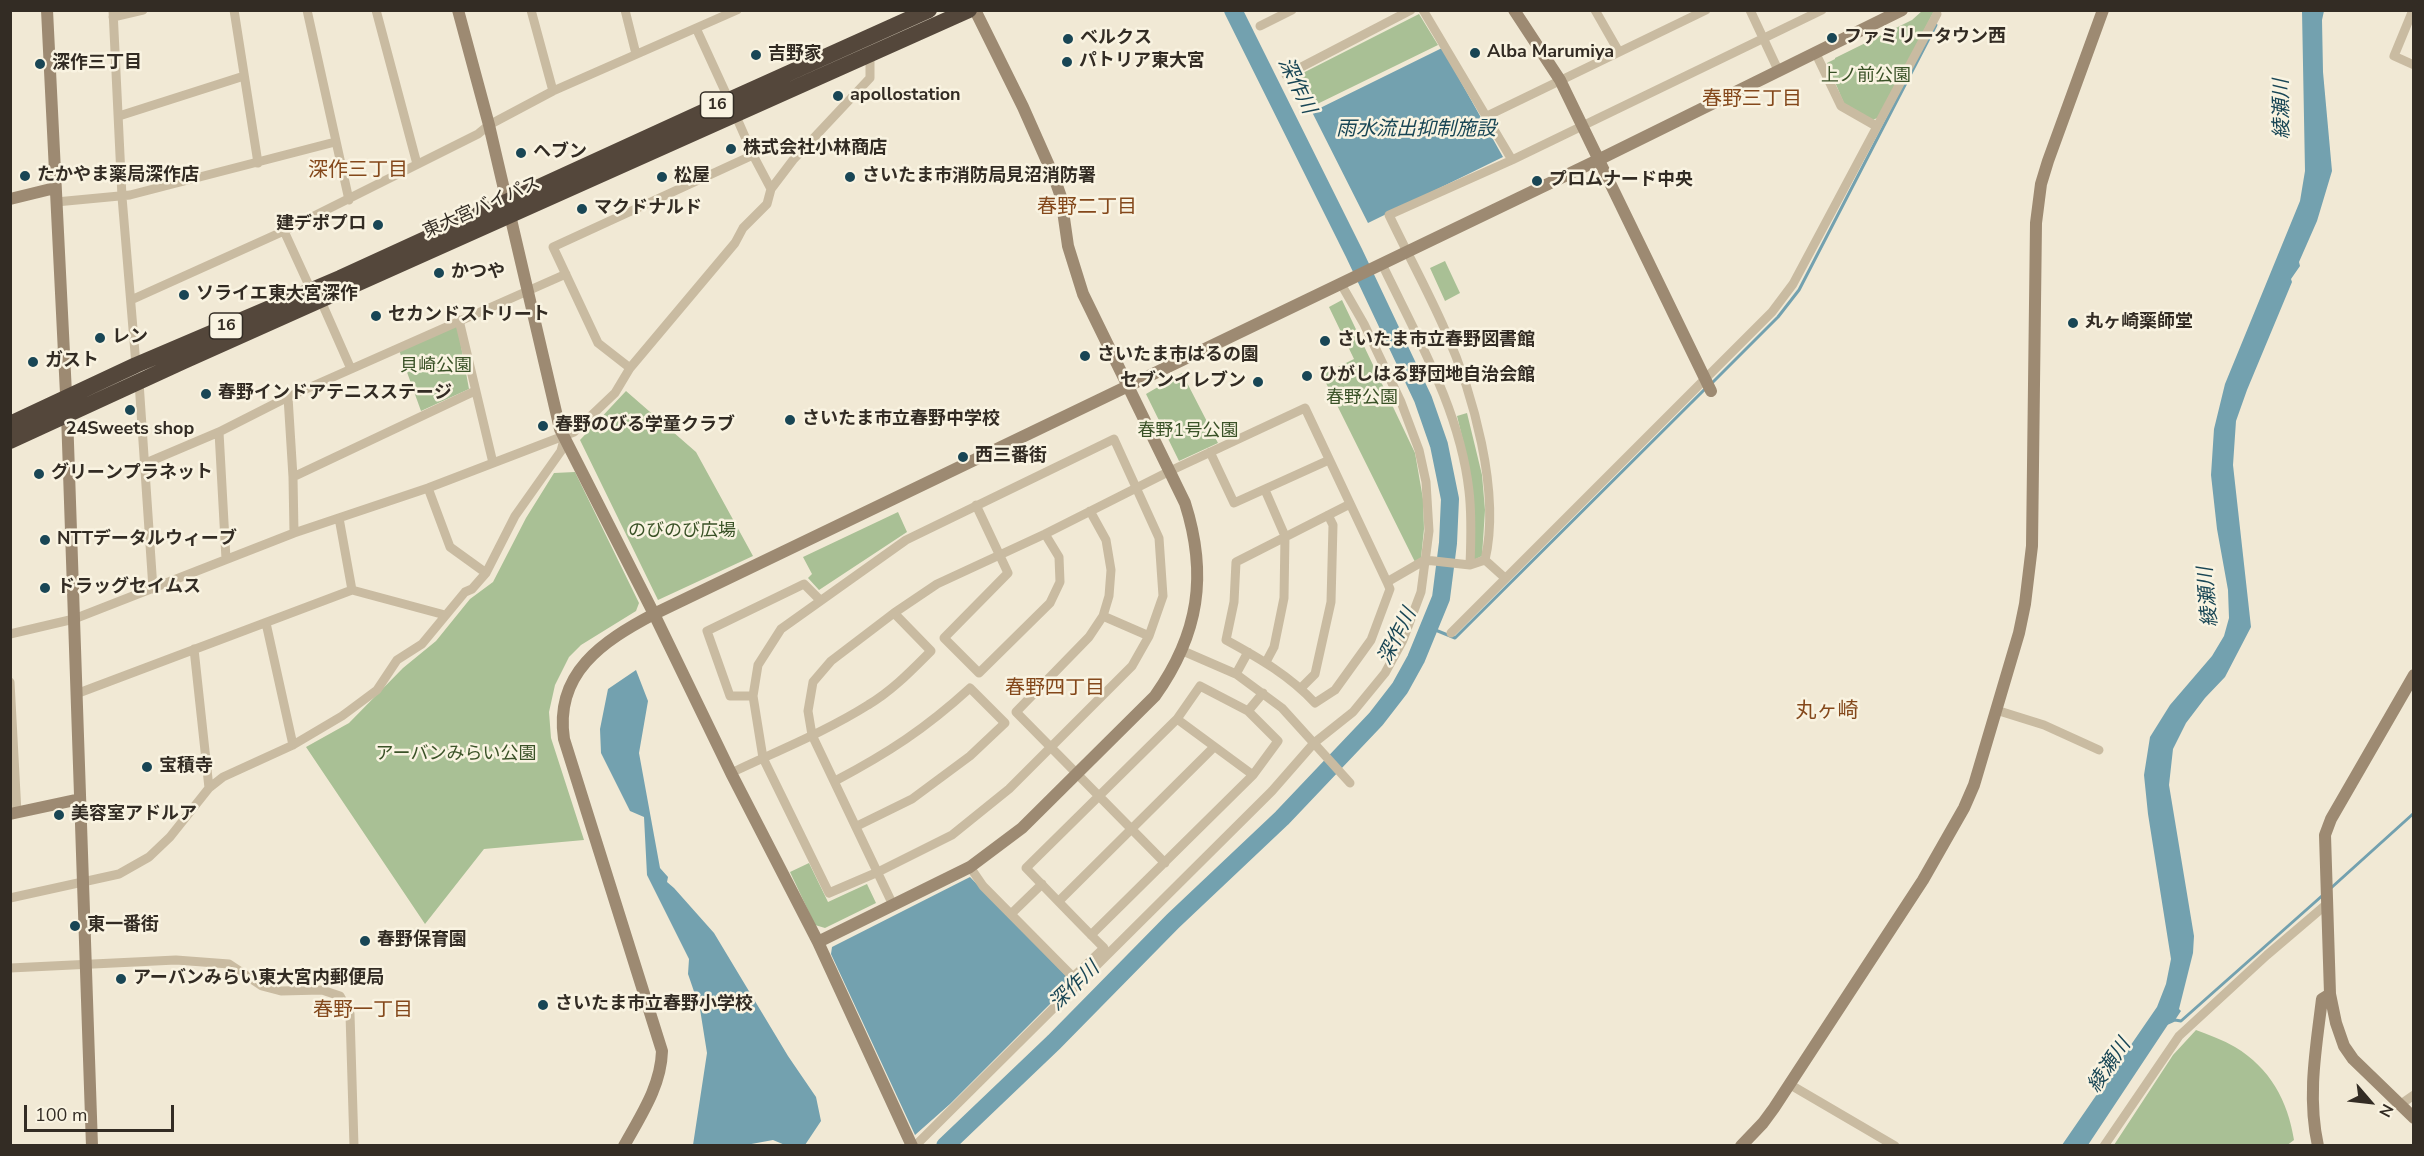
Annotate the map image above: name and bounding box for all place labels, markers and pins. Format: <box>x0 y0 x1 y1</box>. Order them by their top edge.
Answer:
place label: ファミリータウン西 <box>1844 27 2006 49</box>
place label: ベルクス <box>1080 28 1152 50</box>
marker: ファミリータウン西 <box>1825 31 1839 45</box>
marker: ベルクス <box>1061 32 1075 46</box>
place label: Alba Marumiya <box>1487 42 1614 64</box>
place label: 吉野家 <box>768 44 822 66</box>
marker: Alba Marumiya <box>1468 46 1482 60</box>
marker: 吉野家 <box>749 48 763 62</box>
place label: パトリア東大宮 <box>1079 51 1205 73</box>
place label: 深作三丁目 <box>52 53 142 75</box>
marker: パトリア東大宮 <box>1060 55 1074 69</box>
marker: 深作三丁目 <box>33 57 47 71</box>
place label: apollostation <box>850 85 961 107</box>
marker: apollostation <box>831 89 845 103</box>
place label: 株式会社小林商店 <box>743 138 887 160</box>
place label: ヘブン <box>533 142 587 164</box>
marker: 株式会社小林商店 <box>724 142 738 156</box>
marker: ヘブン <box>514 146 528 160</box>
place label: たかやま薬局深作店 <box>37 165 199 187</box>
place label: 松屋 <box>674 166 710 188</box>
place label: さいたま市消防局見沼消防署 <box>862 166 1096 188</box>
marker: たかやま薬局深作店 <box>18 169 32 183</box>
marker: 松屋 <box>655 170 669 184</box>
marker: さいたま市消防局見沼消防署 <box>843 170 857 184</box>
place label: プロムナード中央 <box>1549 170 1693 192</box>
marker: プロムナード中央 <box>1530 174 1544 188</box>
place label: マクドナルド <box>594 198 702 220</box>
marker: マクドナルド <box>575 202 589 216</box>
place label: 建デポプロ <box>276 214 366 236</box>
marker: 建デポプロ <box>371 218 385 232</box>
place label: かつや <box>451 262 505 284</box>
marker: かつや <box>432 266 446 280</box>
place label: ソライエ東大宮深作 <box>196 284 358 306</box>
marker: ソライエ東大宮深作 <box>177 288 191 302</box>
place label: セカンドストリート <box>388 305 550 327</box>
marker: セカンドストリート <box>369 309 383 323</box>
place label: 丸ヶ崎薬師堂 <box>2085 312 2193 334</box>
marker: 丸ヶ崎薬師堂 <box>2066 316 2080 330</box>
place label: レン <box>112 327 148 349</box>
place label: さいたま市立春野図書館 <box>1337 330 1535 352</box>
marker: レン <box>93 331 107 345</box>
marker: さいたま市立春野図書館 <box>1318 334 1332 348</box>
place label: さいたま市はるの園 <box>1097 345 1259 367</box>
marker: さいたま市はるの園 <box>1078 349 1092 363</box>
place label: ガスト <box>45 351 99 373</box>
marker: ガスト <box>26 355 40 369</box>
place label: ひがしはる野団地自治会館 <box>1319 365 1535 387</box>
marker: ひがしはる野団地自治会館 <box>1300 369 1314 383</box>
place label: セブンイレブン <box>1120 371 1246 393</box>
marker: セブンイレブン <box>1251 375 1265 389</box>
place label: 春野インドアテニスステージ <box>218 383 452 405</box>
marker: 春野インドアテニスステージ <box>199 387 213 401</box>
marker: 24Sweets shop <box>123 403 137 417</box>
place label: さいたま市立春野中学校 <box>802 409 1000 431</box>
marker: さいたま市立春野中学校 <box>783 413 797 427</box>
place label: 春野のびる学童クラブ <box>555 415 735 437</box>
place label: 24Sweets shop <box>66 419 194 441</box>
marker: 春野のびる学童クラブ <box>536 419 550 433</box>
place label: 西三番街 <box>975 446 1047 468</box>
marker: 西三番街 <box>956 450 970 464</box>
place label: グリーンプラネット <box>51 463 213 485</box>
marker: グリーンプラネット <box>32 467 46 481</box>
place label: NTTデータルウィーブ <box>57 529 237 551</box>
marker: NTTデータルウィーブ <box>38 533 52 547</box>
place label: ドラッグセイムス <box>57 577 201 599</box>
marker: ドラッグセイムス <box>38 581 52 595</box>
place label: 宝積寺 <box>159 756 213 778</box>
marker: 宝積寺 <box>140 760 154 774</box>
place label: 美容室アドルア <box>71 804 197 826</box>
marker: 美容室アドルア <box>52 808 66 822</box>
place label: 東一番街 <box>87 915 159 937</box>
marker: 東一番街 <box>68 919 82 933</box>
place label: 春野保育園 <box>377 930 467 952</box>
marker: 春野保育園 <box>358 934 372 948</box>
place label: アーバンみらい東大宮内郵便局 <box>133 968 384 990</box>
marker: アーバンみらい東大宮内郵便局 <box>114 972 128 986</box>
place label: さいたま市立春野小学校 <box>555 994 753 1016</box>
marker: さいたま市立春野小学校 <box>536 998 550 1012</box>

